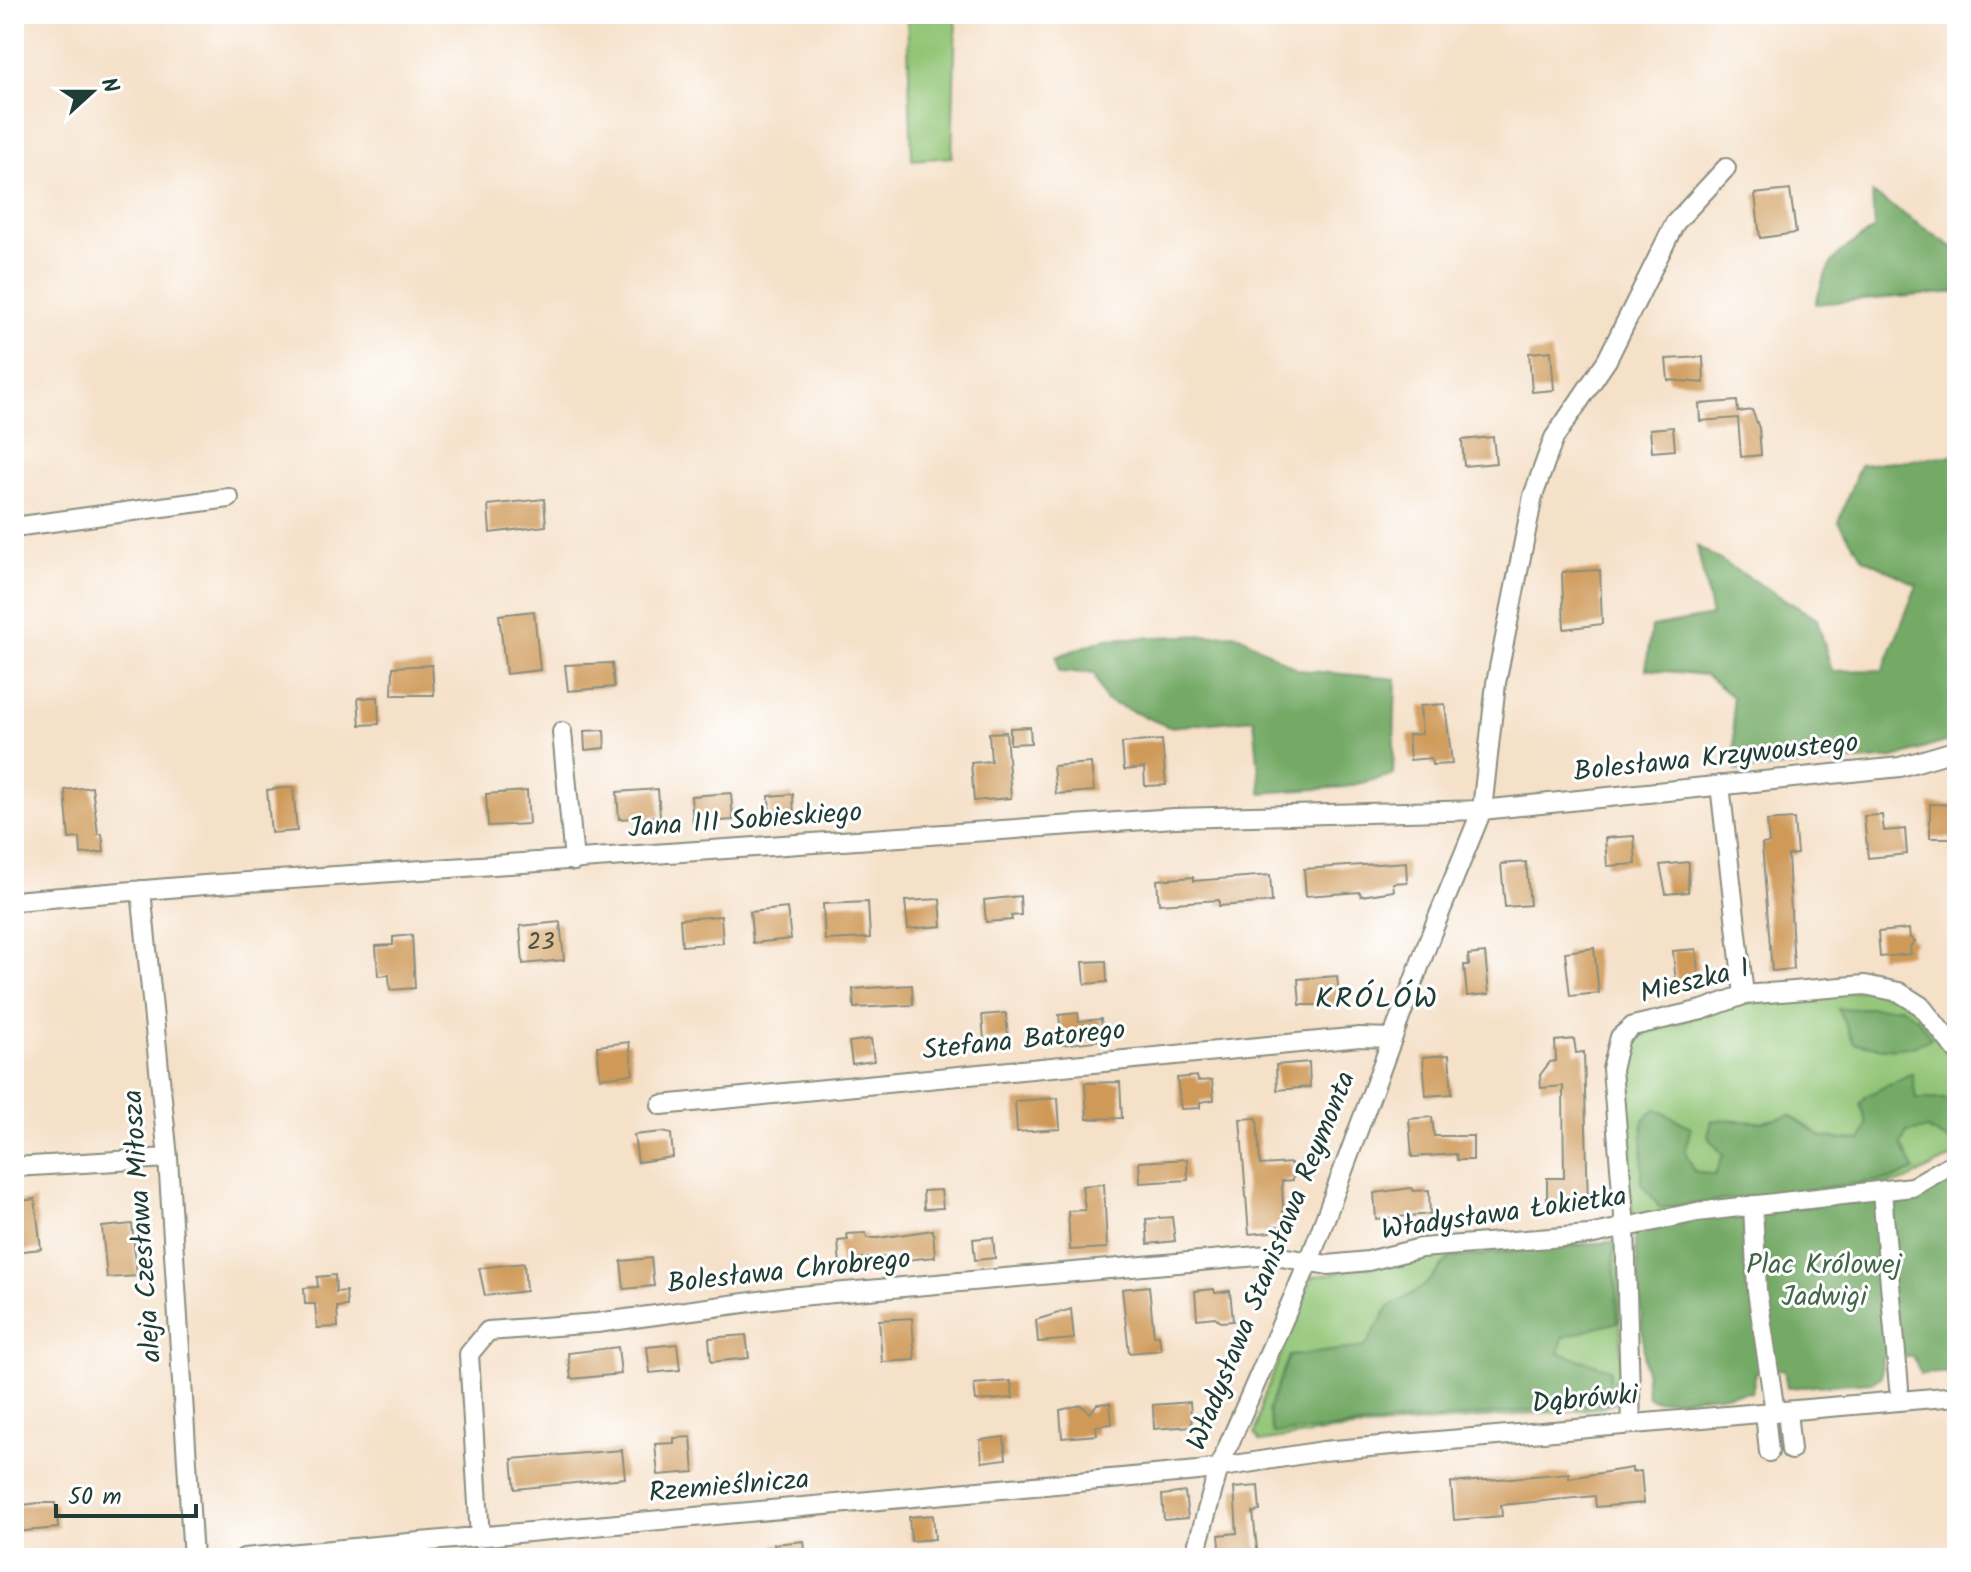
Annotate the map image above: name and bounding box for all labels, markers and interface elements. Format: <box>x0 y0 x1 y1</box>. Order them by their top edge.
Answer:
north arrow <box>52 52 132 132</box>
text: N <box>90 73 127 99</box>
street label: Bolesława Krzywoustego <box>1571 721 1861 795</box>
street label: Jana III Sobieskiego <box>626 790 864 852</box>
house number: 23 <box>527 923 555 962</box>
street label: Mieszka I <box>1635 947 1755 1017</box>
district label: KRÓLÓW <box>1315 976 1439 1024</box>
street label: Stefana Batorego <box>920 1008 1128 1074</box>
street label: Władysława Stanisława Reymonta <box>1175 1065 1369 1457</box>
street label: aleja Czesława Miłosza <box>111 1088 175 1364</box>
street label: Władysława Łokietka <box>1378 1175 1630 1253</box>
street label: Bolesława Chrobrego <box>665 1237 913 1307</box>
park label: Plac Królowej Jadwigi <box>1746 1243 1903 1320</box>
street label: Dąbrówki <box>1530 1373 1641 1427</box>
street label: Rzemieślnicza <box>647 1458 811 1516</box>
scale bar <box>56 1468 196 1518</box>
text: 50 m <box>68 1478 122 1517</box>

